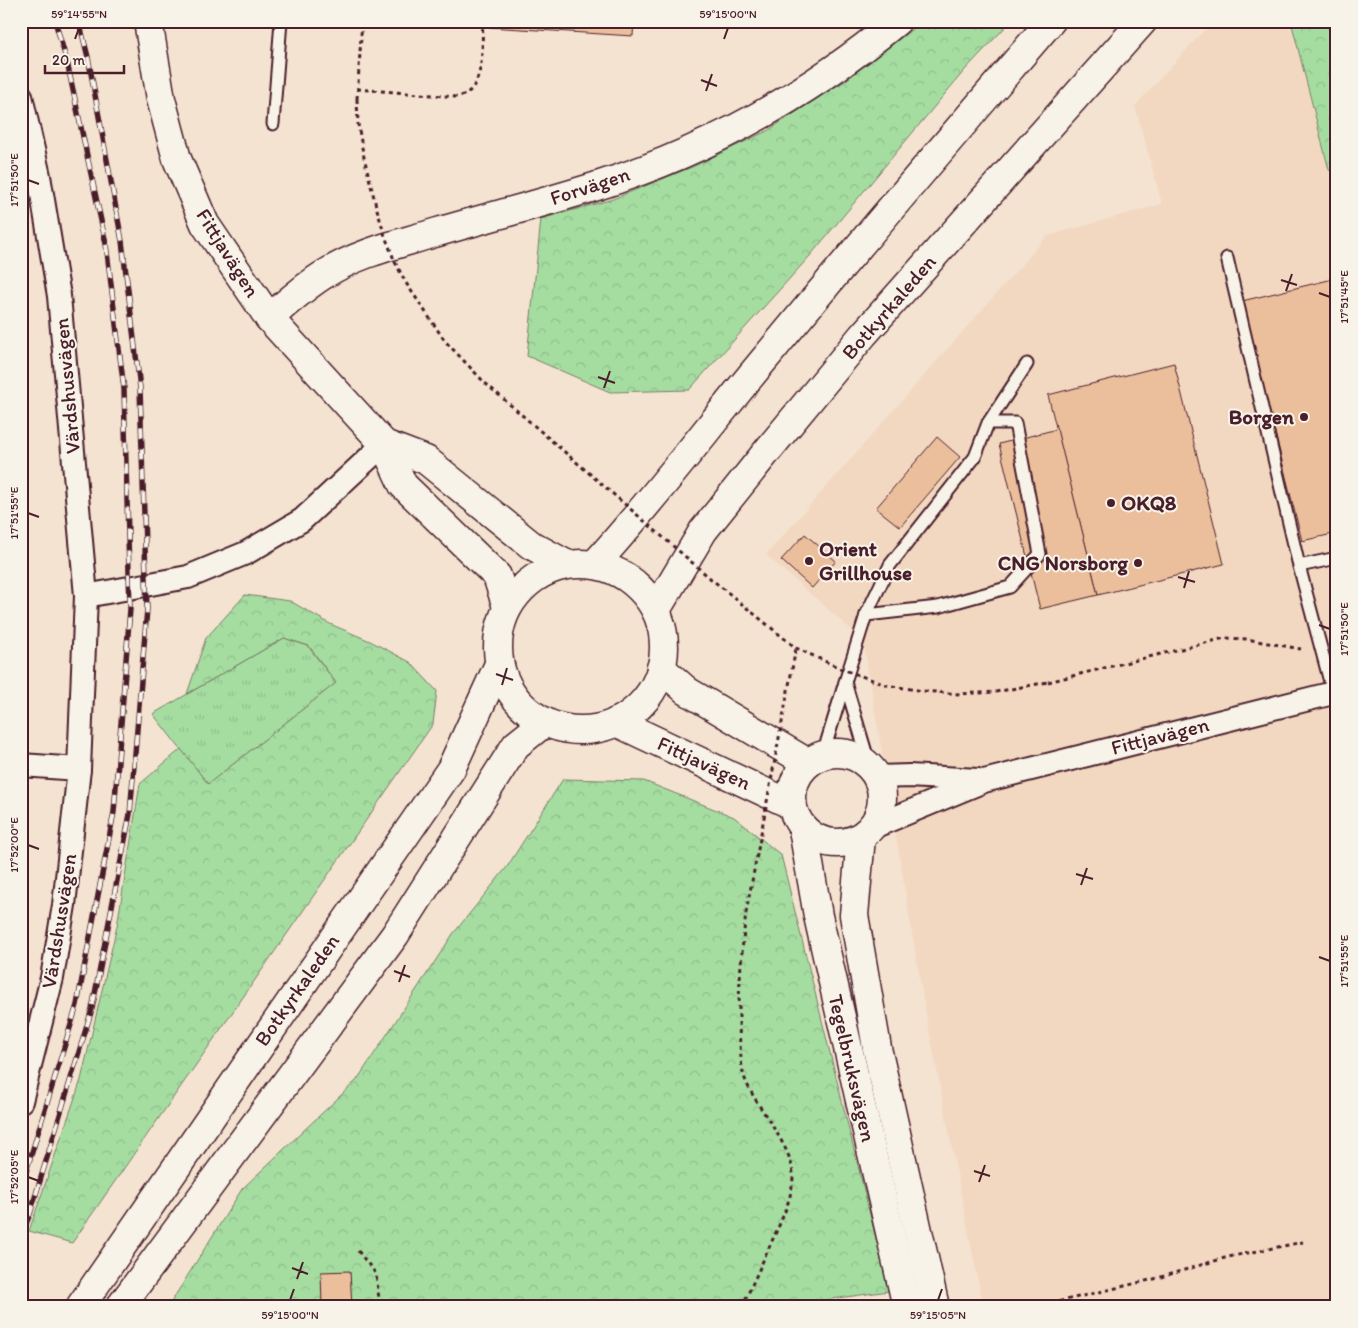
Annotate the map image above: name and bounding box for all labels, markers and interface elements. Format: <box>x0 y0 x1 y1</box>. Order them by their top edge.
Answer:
text: 59°14'55"N <box>51 7 107 21</box>
text: 59°15'00"N <box>699 7 757 21</box>
scale bar <box>45 42 124 74</box>
text: 20 m <box>52 51 86 69</box>
text: 17°51'50"E <box>7 153 21 207</box>
street label: Forvägen <box>547 161 633 210</box>
street label: Fittjavägen <box>191 204 266 302</box>
street label: Botkyrkaleden <box>836 249 941 364</box>
text: 17°51'45"E <box>1337 270 1351 324</box>
street label: Värdshusvägen <box>48 317 85 455</box>
place label: Borgen <box>1229 404 1294 430</box>
marker: Borgen <box>1298 411 1310 423</box>
text: 17°51'55"E <box>7 486 21 539</box>
place label: OKQ8 <box>1121 490 1177 515</box>
marker: OKQ8 <box>1105 497 1117 509</box>
place label: Orient Grillhouse <box>819 536 912 585</box>
place label: CNG Norsborg <box>998 550 1128 576</box>
marker: Orient Grillhouse <box>803 555 815 567</box>
marker: CNG Norsborg <box>1132 557 1144 569</box>
text: 17°51'50"E <box>1337 602 1351 656</box>
street label: Fittjavägen <box>1108 711 1212 760</box>
street label: Fittjavägen <box>654 730 755 795</box>
text: 17°52'00"E <box>7 817 21 873</box>
street label: Värdshusvägen <box>35 852 82 990</box>
street label: Botkyrkaleden <box>249 929 344 1050</box>
text: 17°51'55"E <box>1337 934 1351 987</box>
street label: Tegelbruksvägen <box>823 992 882 1144</box>
text: 17°52'05"E <box>7 1149 21 1204</box>
text: 59°15'00"N <box>261 1308 319 1322</box>
text: 59°15'05"N <box>910 1308 966 1322</box>

